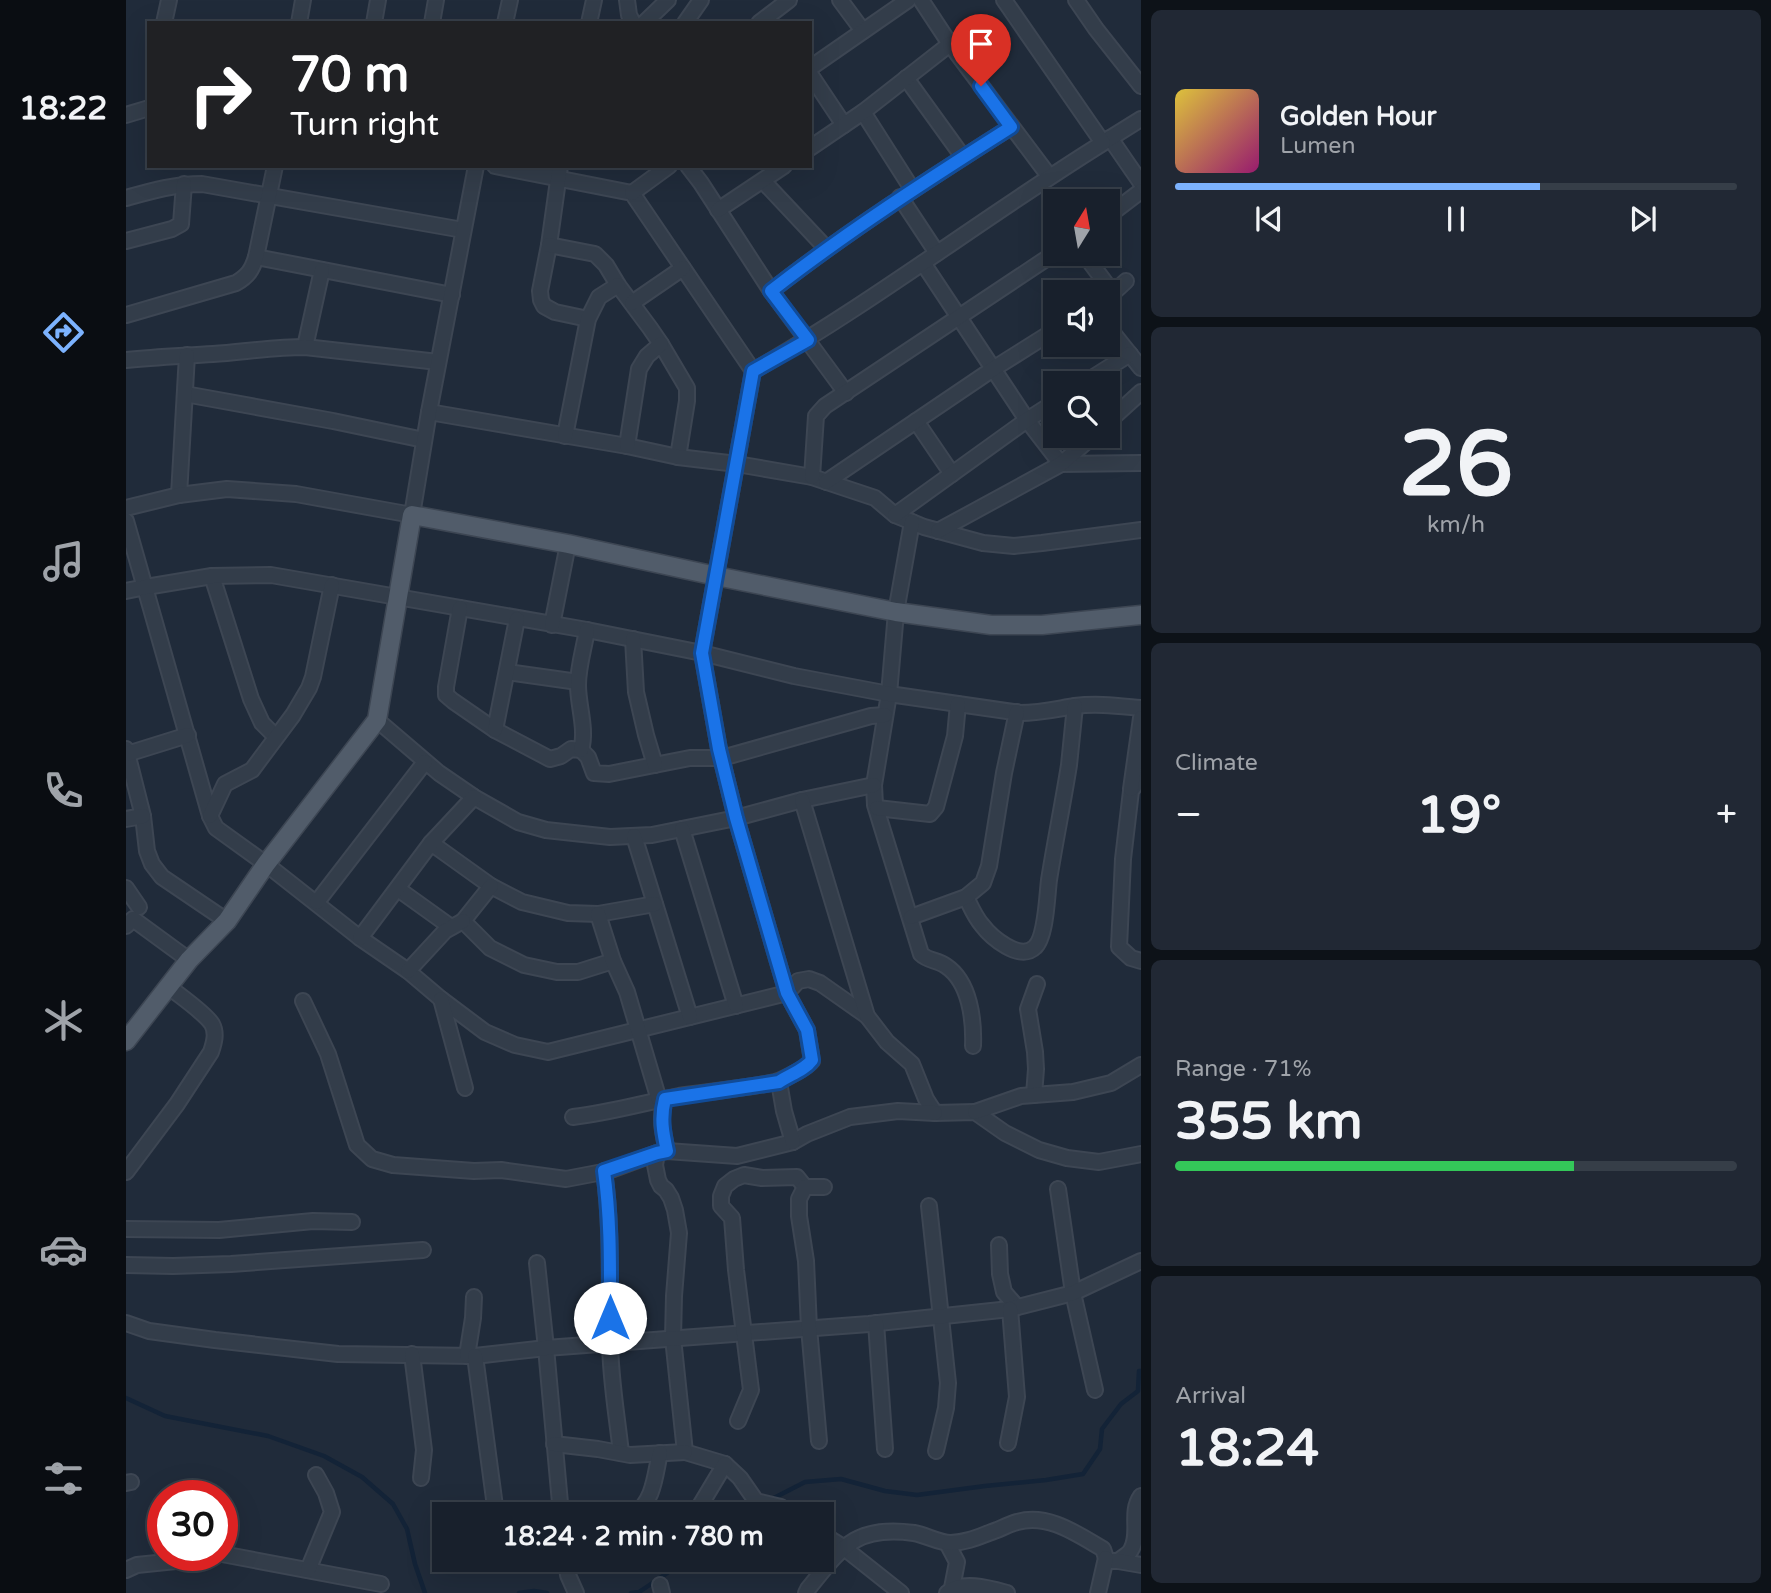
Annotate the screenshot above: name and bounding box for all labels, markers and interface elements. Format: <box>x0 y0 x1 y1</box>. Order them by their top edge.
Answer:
pin <box>951 14 1011 86</box>
icon: arrive <box>962 25 1000 63</box>
text: 70 m <box>290 46 409 105</box>
icon: right <box>175 49 266 140</box>
text: 18:22 <box>19 90 107 128</box>
text: Golden Hour <box>1280 101 1437 132</box>
text: Turn right <box>290 106 439 144</box>
text: Lumen <box>1280 132 1355 160</box>
north arrow <box>1043 189 1120 266</box>
map controls <box>1043 189 1120 448</box>
icon: previous <box>1250 200 1288 238</box>
icon: pause <box>1437 200 1475 238</box>
icon: next <box>1624 200 1662 238</box>
button: sound <box>1043 280 1120 357</box>
icon: directions <box>39 308 88 357</box>
button: search <box>1043 371 1120 448</box>
text: 26 <box>1399 410 1513 520</box>
text: km/h <box>1427 511 1485 539</box>
icon: music <box>39 537 88 586</box>
text: Climate <box>1175 749 1258 777</box>
icon: phone <box>39 766 88 815</box>
text: 19° <box>1416 784 1501 847</box>
text: − <box>1175 792 1202 838</box>
text: + <box>1716 792 1737 838</box>
icon: climate <box>39 996 88 1045</box>
text: Range · 71% <box>1175 1055 1311 1083</box>
text: 355 km <box>1175 1090 1363 1153</box>
icon: car <box>39 1225 88 1274</box>
position arrow <box>573 1281 647 1355</box>
text: Arrival <box>1175 1382 1246 1410</box>
text: 18:24 <box>1175 1417 1319 1480</box>
icon: filters <box>39 1454 88 1503</box>
speed limit sign: 30 <box>147 1480 238 1571</box>
text: 18:24 · 2 min · 780 m <box>502 1521 764 1552</box>

